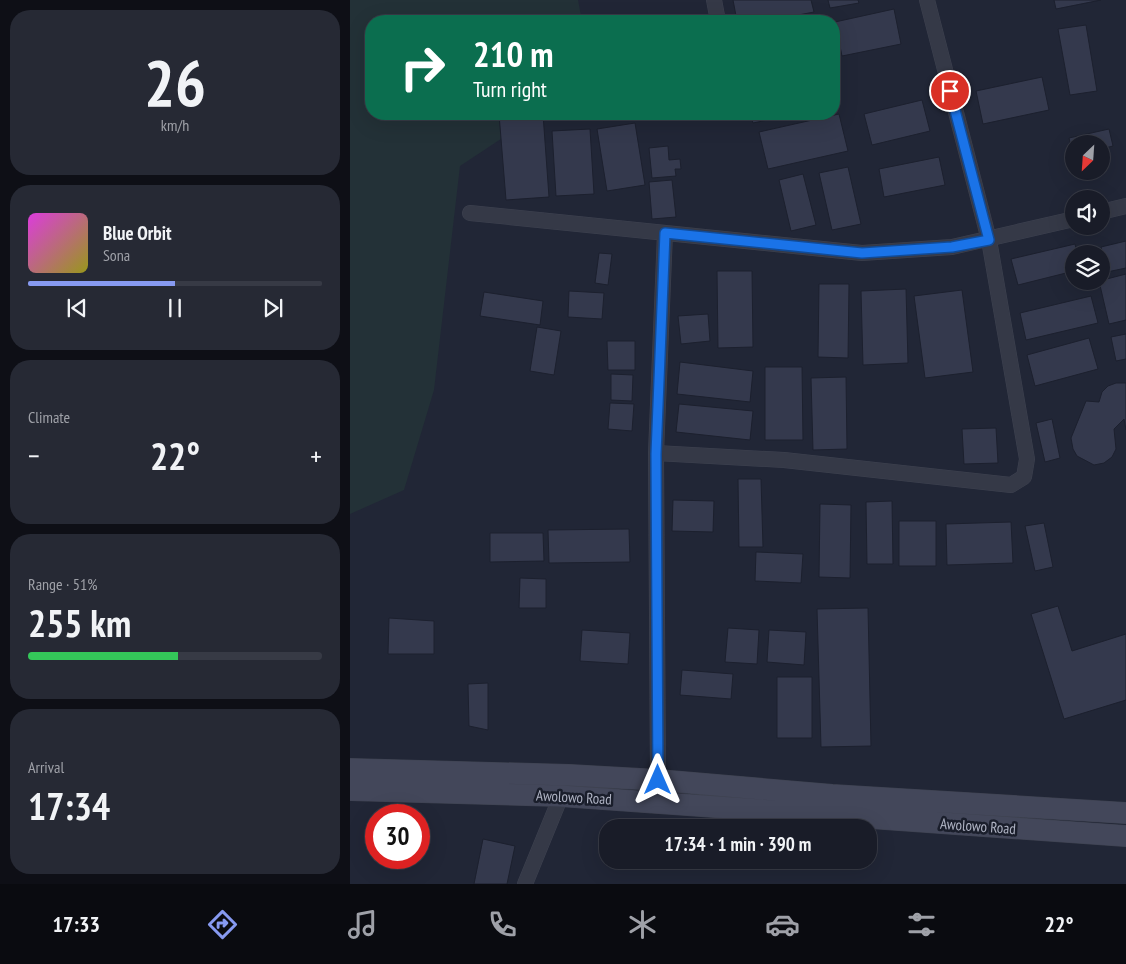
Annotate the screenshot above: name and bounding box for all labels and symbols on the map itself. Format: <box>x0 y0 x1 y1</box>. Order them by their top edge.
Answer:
pin <box>929 70 971 112</box>
north arrow <box>1065 135 1110 180</box>
position arrow <box>631 753 683 805</box>
street label: Awolowo Road <box>536 786 612 808</box>
speed limit sign: 30 <box>365 804 430 869</box>
street label: Awolowo Road <box>940 814 1016 838</box>

